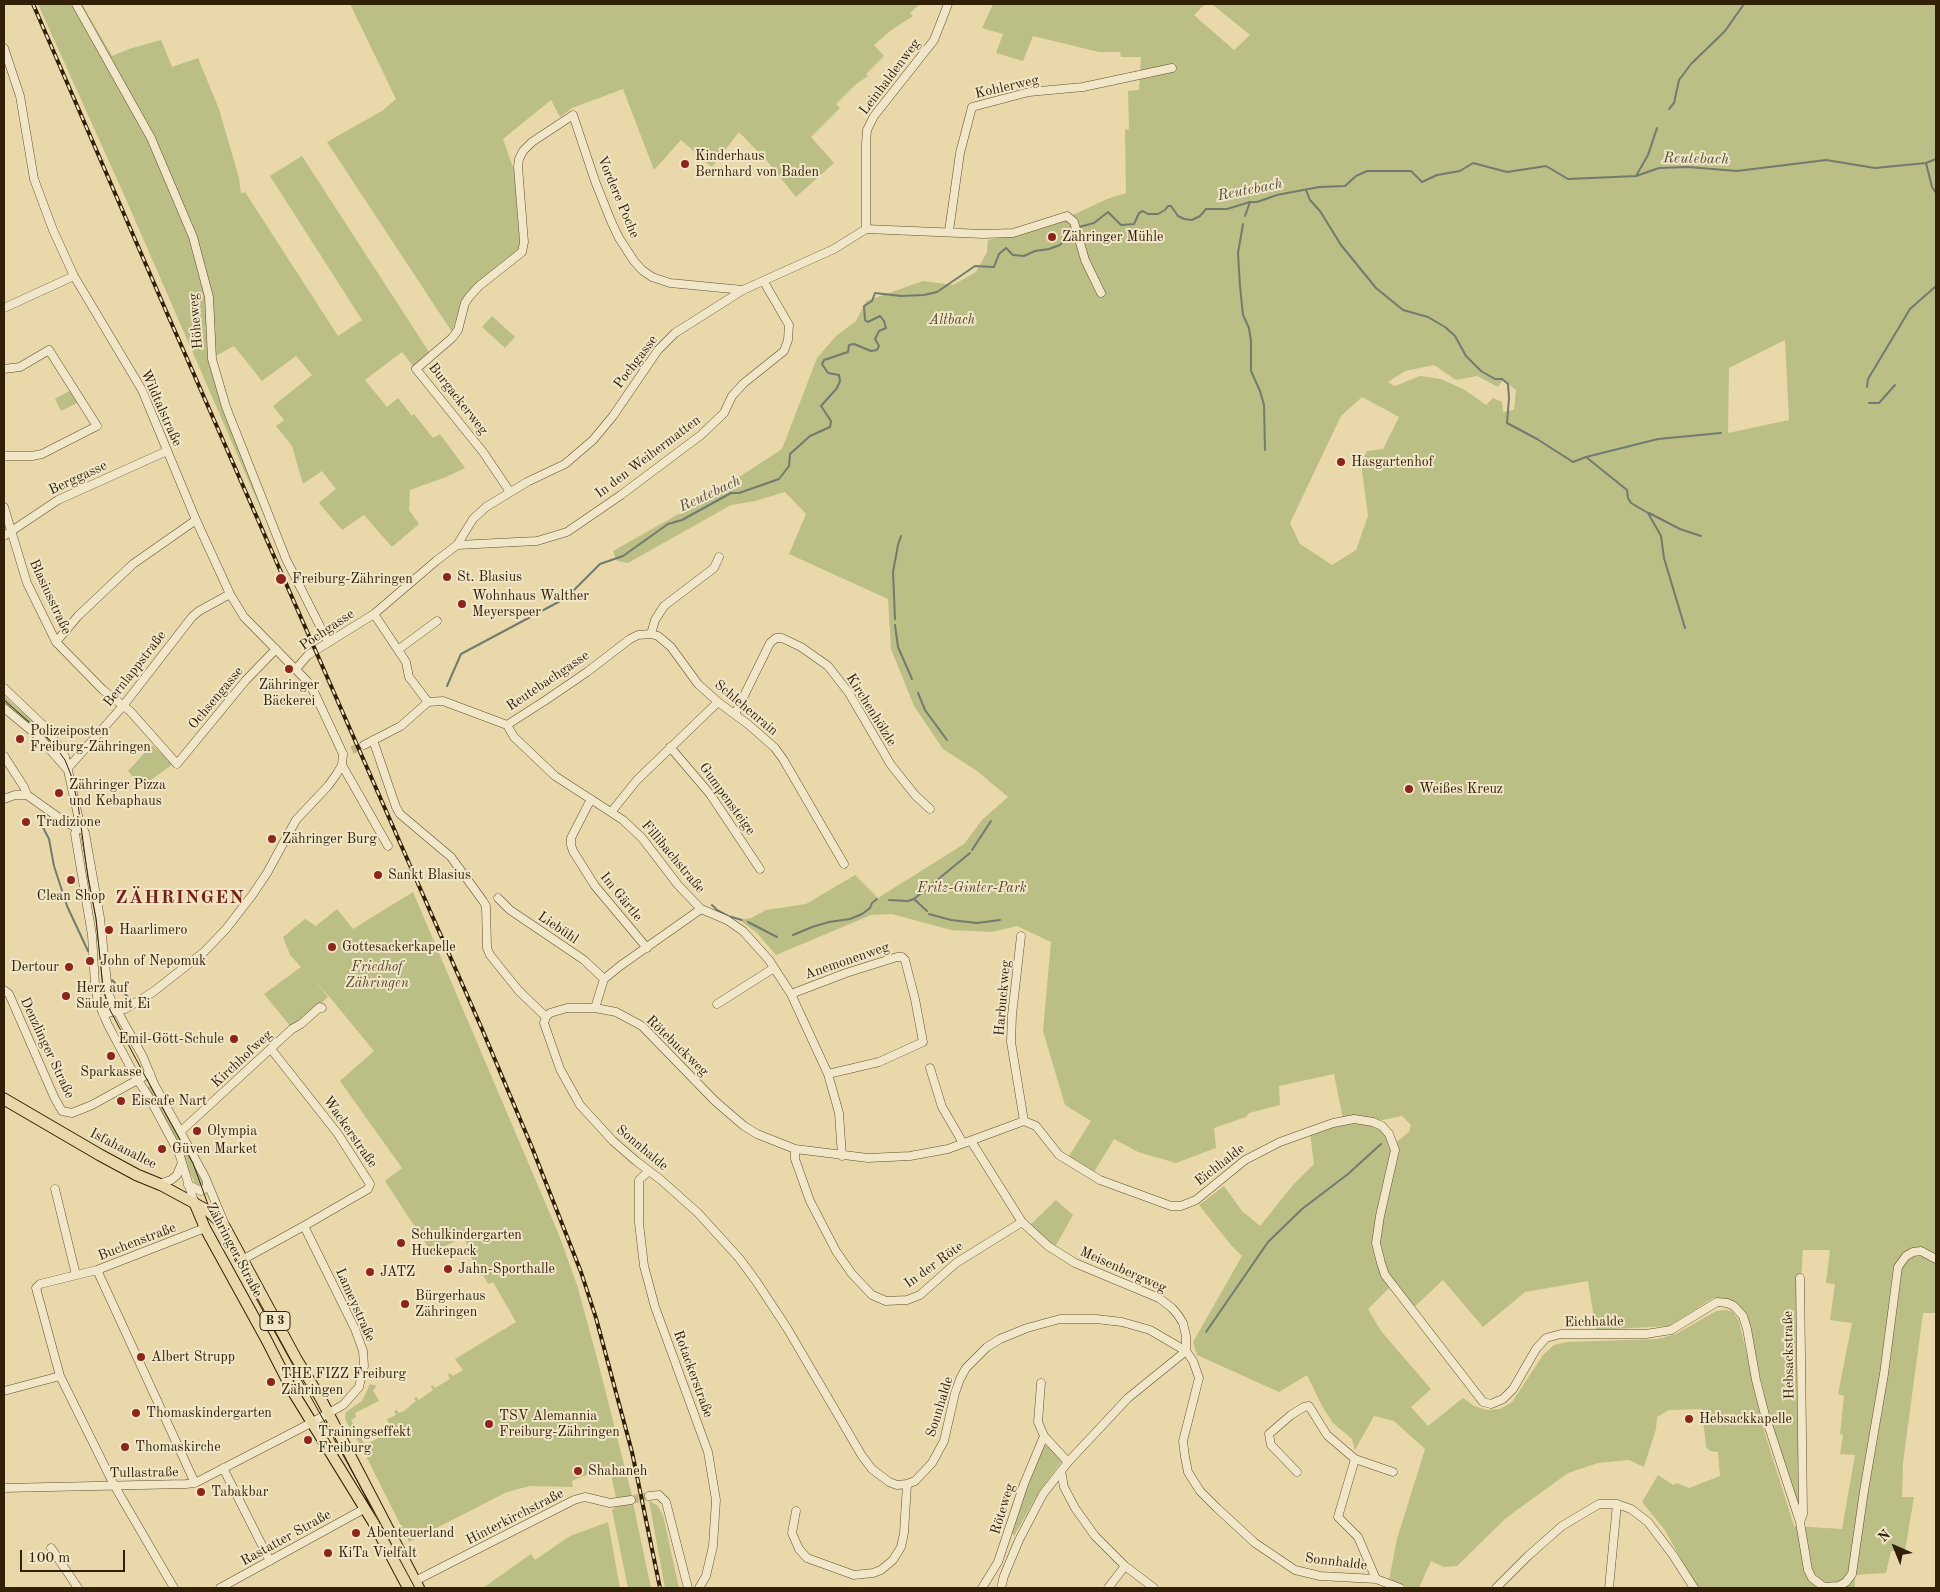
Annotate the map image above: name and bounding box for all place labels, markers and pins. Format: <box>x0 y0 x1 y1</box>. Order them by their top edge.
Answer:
place label: Kinderhaus Bernhard von Baden <box>695 148 819 180</box>
marker: Kinderhaus Bernhard von Baden <box>679 158 691 170</box>
place label: Zähringer Mühle <box>1062 229 1163 245</box>
marker: Zähringer Mühle <box>1046 231 1058 243</box>
place label: Hasgartenhof <box>1351 454 1433 470</box>
marker: Hasgartenhof <box>1335 456 1347 468</box>
place label: St. Blasius <box>457 569 522 585</box>
place label: Freiburg-Zähringen <box>292 571 413 587</box>
marker: St. Blasius <box>441 571 453 583</box>
marker: Freiburg-Zähringen <box>274 572 288 586</box>
place label: Wohnhaus Walther Meyerspeer <box>472 588 589 620</box>
marker: Wohnhaus Walther Meyerspeer <box>456 598 468 610</box>
marker: Zähringer Bäckerei <box>283 663 295 675</box>
place label: Zähringer Bäckerei <box>259 677 319 710</box>
place label: Polizeiposten Freiburg-Zähringen <box>30 723 151 756</box>
marker: Polizeiposten Freiburg-Zähringen <box>14 733 26 745</box>
place label: Zähringer Pizza und Kebaphaus <box>69 777 166 810</box>
place label: Weißes Kreuz <box>1419 781 1503 797</box>
marker: Weißes Kreuz <box>1403 783 1415 795</box>
marker: Zähringer Pizza und Kebaphaus <box>53 787 65 799</box>
place label: Tradizione <box>36 814 101 830</box>
marker: Tradizione <box>20 816 32 828</box>
place label: Zähringer Burg <box>282 831 377 847</box>
marker: Zähringer Burg <box>266 833 278 845</box>
place label: Sankt Blasius <box>388 867 471 883</box>
marker: Sankt Blasius <box>372 869 384 881</box>
marker: Clean Shop <box>65 874 77 886</box>
place label: Clean Shop <box>37 888 105 904</box>
place label: Haarlimero <box>119 922 187 938</box>
marker: Haarlimero <box>103 924 115 936</box>
place label: Gottesackerkapelle <box>342 939 456 955</box>
marker: Gottesackerkapelle <box>326 941 338 953</box>
place label: John of Nepomuk <box>100 953 206 969</box>
marker: John of Nepomuk <box>84 955 96 967</box>
place label: Dertour <box>11 959 59 975</box>
marker: Dertour <box>63 961 75 973</box>
place label: Herz auf Säule mit Ei <box>76 980 150 1012</box>
marker: Herz auf Säule mit Ei <box>60 990 72 1002</box>
place label: Emil-Gött-Schule <box>118 1031 224 1047</box>
marker: Emil-Gött-Schule <box>228 1033 240 1045</box>
marker: Sparkasse <box>105 1050 117 1062</box>
place label: Sparkasse <box>80 1064 142 1080</box>
place label: Eiscafe Nart <box>131 1093 207 1109</box>
marker: Eiscafe Nart <box>115 1095 127 1107</box>
place label: Olympia <box>207 1123 257 1139</box>
marker: Olympia <box>191 1125 203 1137</box>
place label: Güven Market <box>172 1141 257 1157</box>
marker: Güven Market <box>156 1143 168 1155</box>
place label: Schulkindergarten Huckepack <box>411 1227 522 1260</box>
marker: Schulkindergarten Huckepack <box>395 1237 407 1249</box>
place label: Jahn-Sporthalle <box>458 1261 555 1277</box>
marker: Jahn-Sporthalle <box>442 1263 454 1275</box>
place label: JATZ <box>380 1264 415 1280</box>
marker: JATZ <box>364 1266 376 1278</box>
place label: Bürgerhaus Zähringen <box>415 1288 486 1320</box>
marker: Bürgerhaus Zähringen <box>399 1298 411 1310</box>
place label: Albert Strupp <box>151 1349 235 1365</box>
marker: Albert Strupp <box>135 1351 147 1363</box>
place label: THE FIZZ Freiburg Zähringen <box>281 1366 406 1398</box>
marker: THE FIZZ Freiburg Zähringen <box>265 1376 277 1388</box>
place label: Thomaskindergarten <box>146 1405 272 1421</box>
marker: Thomaskindergarten <box>130 1407 142 1419</box>
place label: TSV Alemannia Freiburg-Zähringen <box>499 1408 620 1440</box>
place label: Hebsackkapelle <box>1699 1411 1792 1427</box>
marker: Hebsackkapelle <box>1683 1413 1695 1425</box>
marker: TSV Alemannia Freiburg-Zähringen <box>483 1418 495 1430</box>
place label: Trainingseffekt Freiburg <box>318 1424 411 1456</box>
marker: Trainingseffekt Freiburg <box>302 1434 314 1446</box>
place label: Thomaskirche <box>135 1439 221 1455</box>
marker: Thomaskirche <box>119 1441 131 1453</box>
place label: Shahaneh <box>588 1463 647 1479</box>
marker: Shahaneh <box>572 1465 584 1477</box>
place label: Tabakbar <box>211 1484 268 1500</box>
marker: Tabakbar <box>195 1486 207 1498</box>
place label: Abenteuerland <box>366 1525 454 1541</box>
marker: Abenteuerland <box>350 1527 362 1539</box>
place label: KiTa Vielfalt <box>338 1545 417 1561</box>
marker: KiTa Vielfalt <box>322 1547 334 1559</box>

